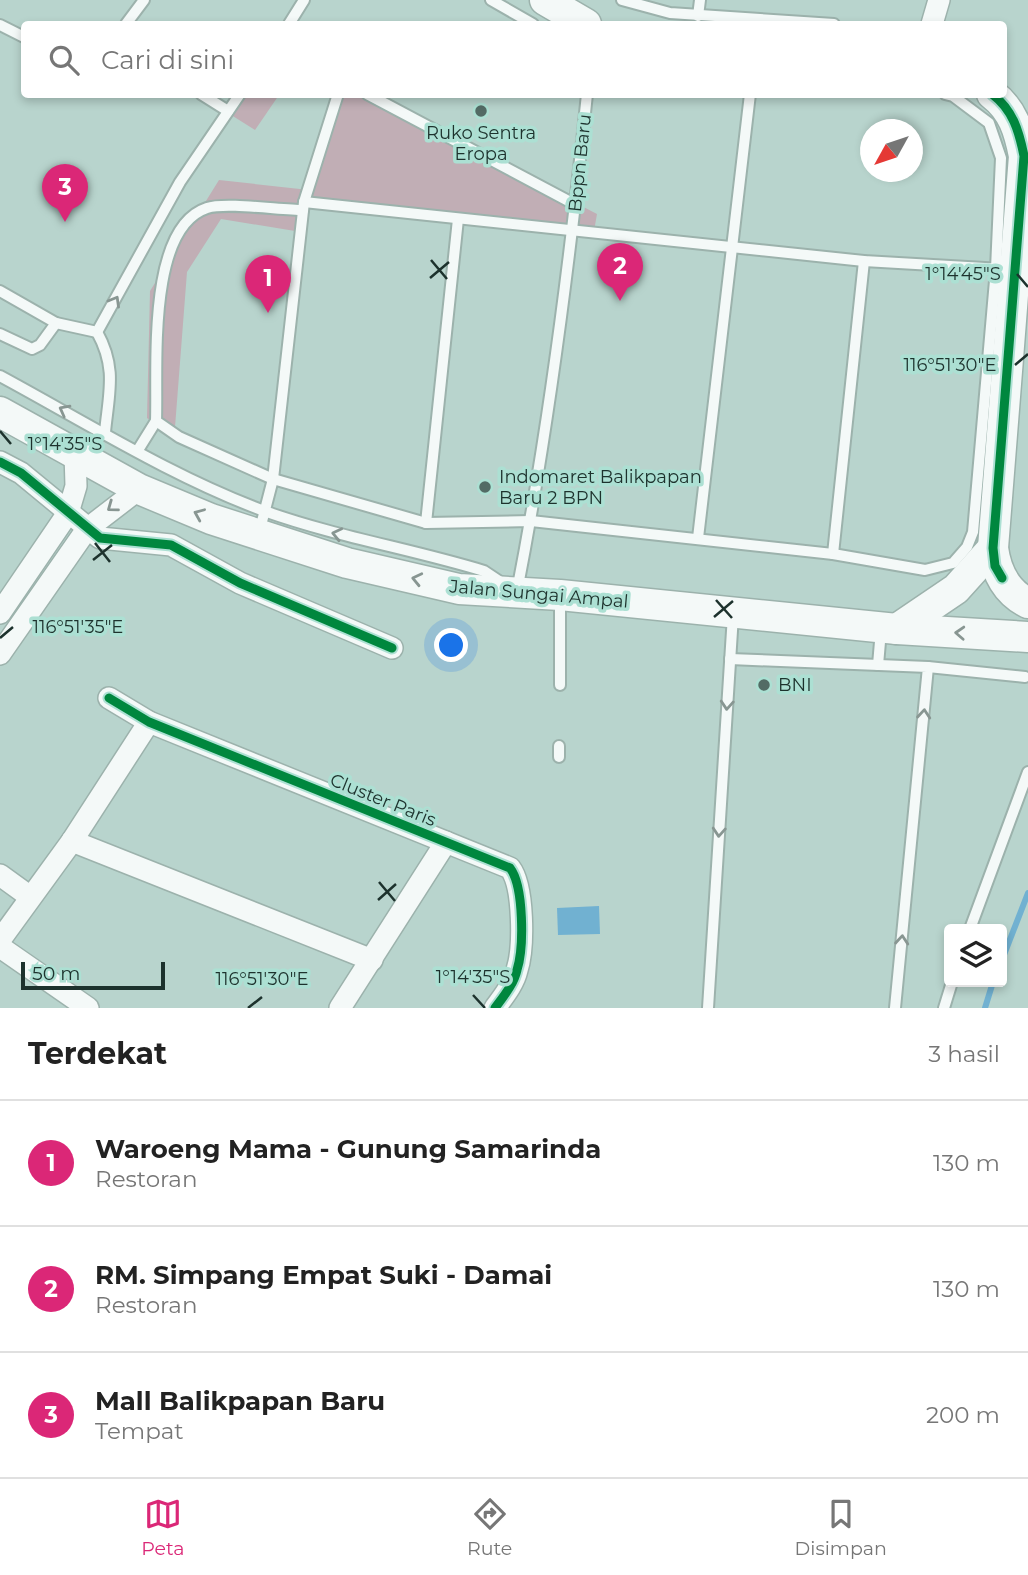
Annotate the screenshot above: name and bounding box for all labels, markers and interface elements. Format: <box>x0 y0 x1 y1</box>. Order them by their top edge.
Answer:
search box <box>21 21 1007 98</box>
icon: search <box>45 41 83 79</box>
text: Cari di sini <box>101 44 234 76</box>
marker: Ruko Sentra Eropa <box>473 103 489 119</box>
street label: Bppn Baru <box>564 113 596 213</box>
north arrow <box>860 119 923 182</box>
place label: Ruko Sentra Eropa <box>426 122 536 165</box>
pin: 3 <box>42 164 88 222</box>
pin: 2 <box>597 243 643 301</box>
pin: 1 <box>245 255 291 313</box>
text: 1°14'45"S <box>925 263 1001 285</box>
one-way arrow <box>107 296 120 308</box>
text: 116°51'30"E <box>904 354 996 376</box>
one-way arrow <box>59 405 71 419</box>
text: 1°14'35"S <box>28 433 102 455</box>
place label: Indomaret Balikpapan Baru 2 BPN <box>499 466 702 509</box>
marker: Indomaret Balikpapan Baru 2 BPN <box>477 479 493 495</box>
one-way arrow <box>107 499 120 512</box>
one-way arrow <box>194 508 206 522</box>
one-way arrow <box>331 528 343 542</box>
one-way arrow <box>411 573 423 588</box>
street label: Jalan Sungai Ampal <box>448 575 629 613</box>
text: 116°51'35"E <box>33 616 123 638</box>
one-way arrow <box>954 626 965 641</box>
your location <box>434 628 468 662</box>
place label: BNI <box>778 674 812 696</box>
marker: BNI <box>756 677 772 693</box>
one-way arrow <box>720 699 735 710</box>
one-way arrow <box>916 708 931 719</box>
street label: Cluster Paris <box>327 769 439 831</box>
one-way arrow <box>712 827 727 838</box>
map controls <box>944 924 1007 987</box>
button: layers <box>944 924 1007 987</box>
one-way arrow <box>894 934 909 945</box>
scale bar <box>21 959 164 991</box>
text: 50 m <box>32 962 80 985</box>
text: 1°14'35"S <box>436 966 510 988</box>
text: 116°51'30"E <box>216 968 308 990</box>
text: Terdekat <box>28 1035 167 1072</box>
text: 3 hasil <box>928 1040 1000 1068</box>
text: Waroeng Mama - Gunung Samarinda <box>95 1133 601 1165</box>
text: 1 <box>46 1149 56 1177</box>
text: 130 m <box>933 1149 1000 1177</box>
text: Restoran <box>95 1165 197 1193</box>
text: RM. Simpang Empat Suki - Damai <box>95 1259 552 1291</box>
text: 2 <box>44 1275 58 1303</box>
text: 130 m <box>933 1275 1000 1303</box>
text: Restoran <box>95 1291 197 1319</box>
text: Mall Balikpapan Baru <box>95 1385 385 1417</box>
text: 3 <box>44 1401 58 1429</box>
text: 200 m <box>926 1401 1000 1429</box>
text: Tempat <box>95 1417 184 1445</box>
tab: Peta <box>141 1495 185 1560</box>
tab: Rute <box>467 1495 512 1560</box>
tab: Disimpan <box>795 1495 887 1560</box>

